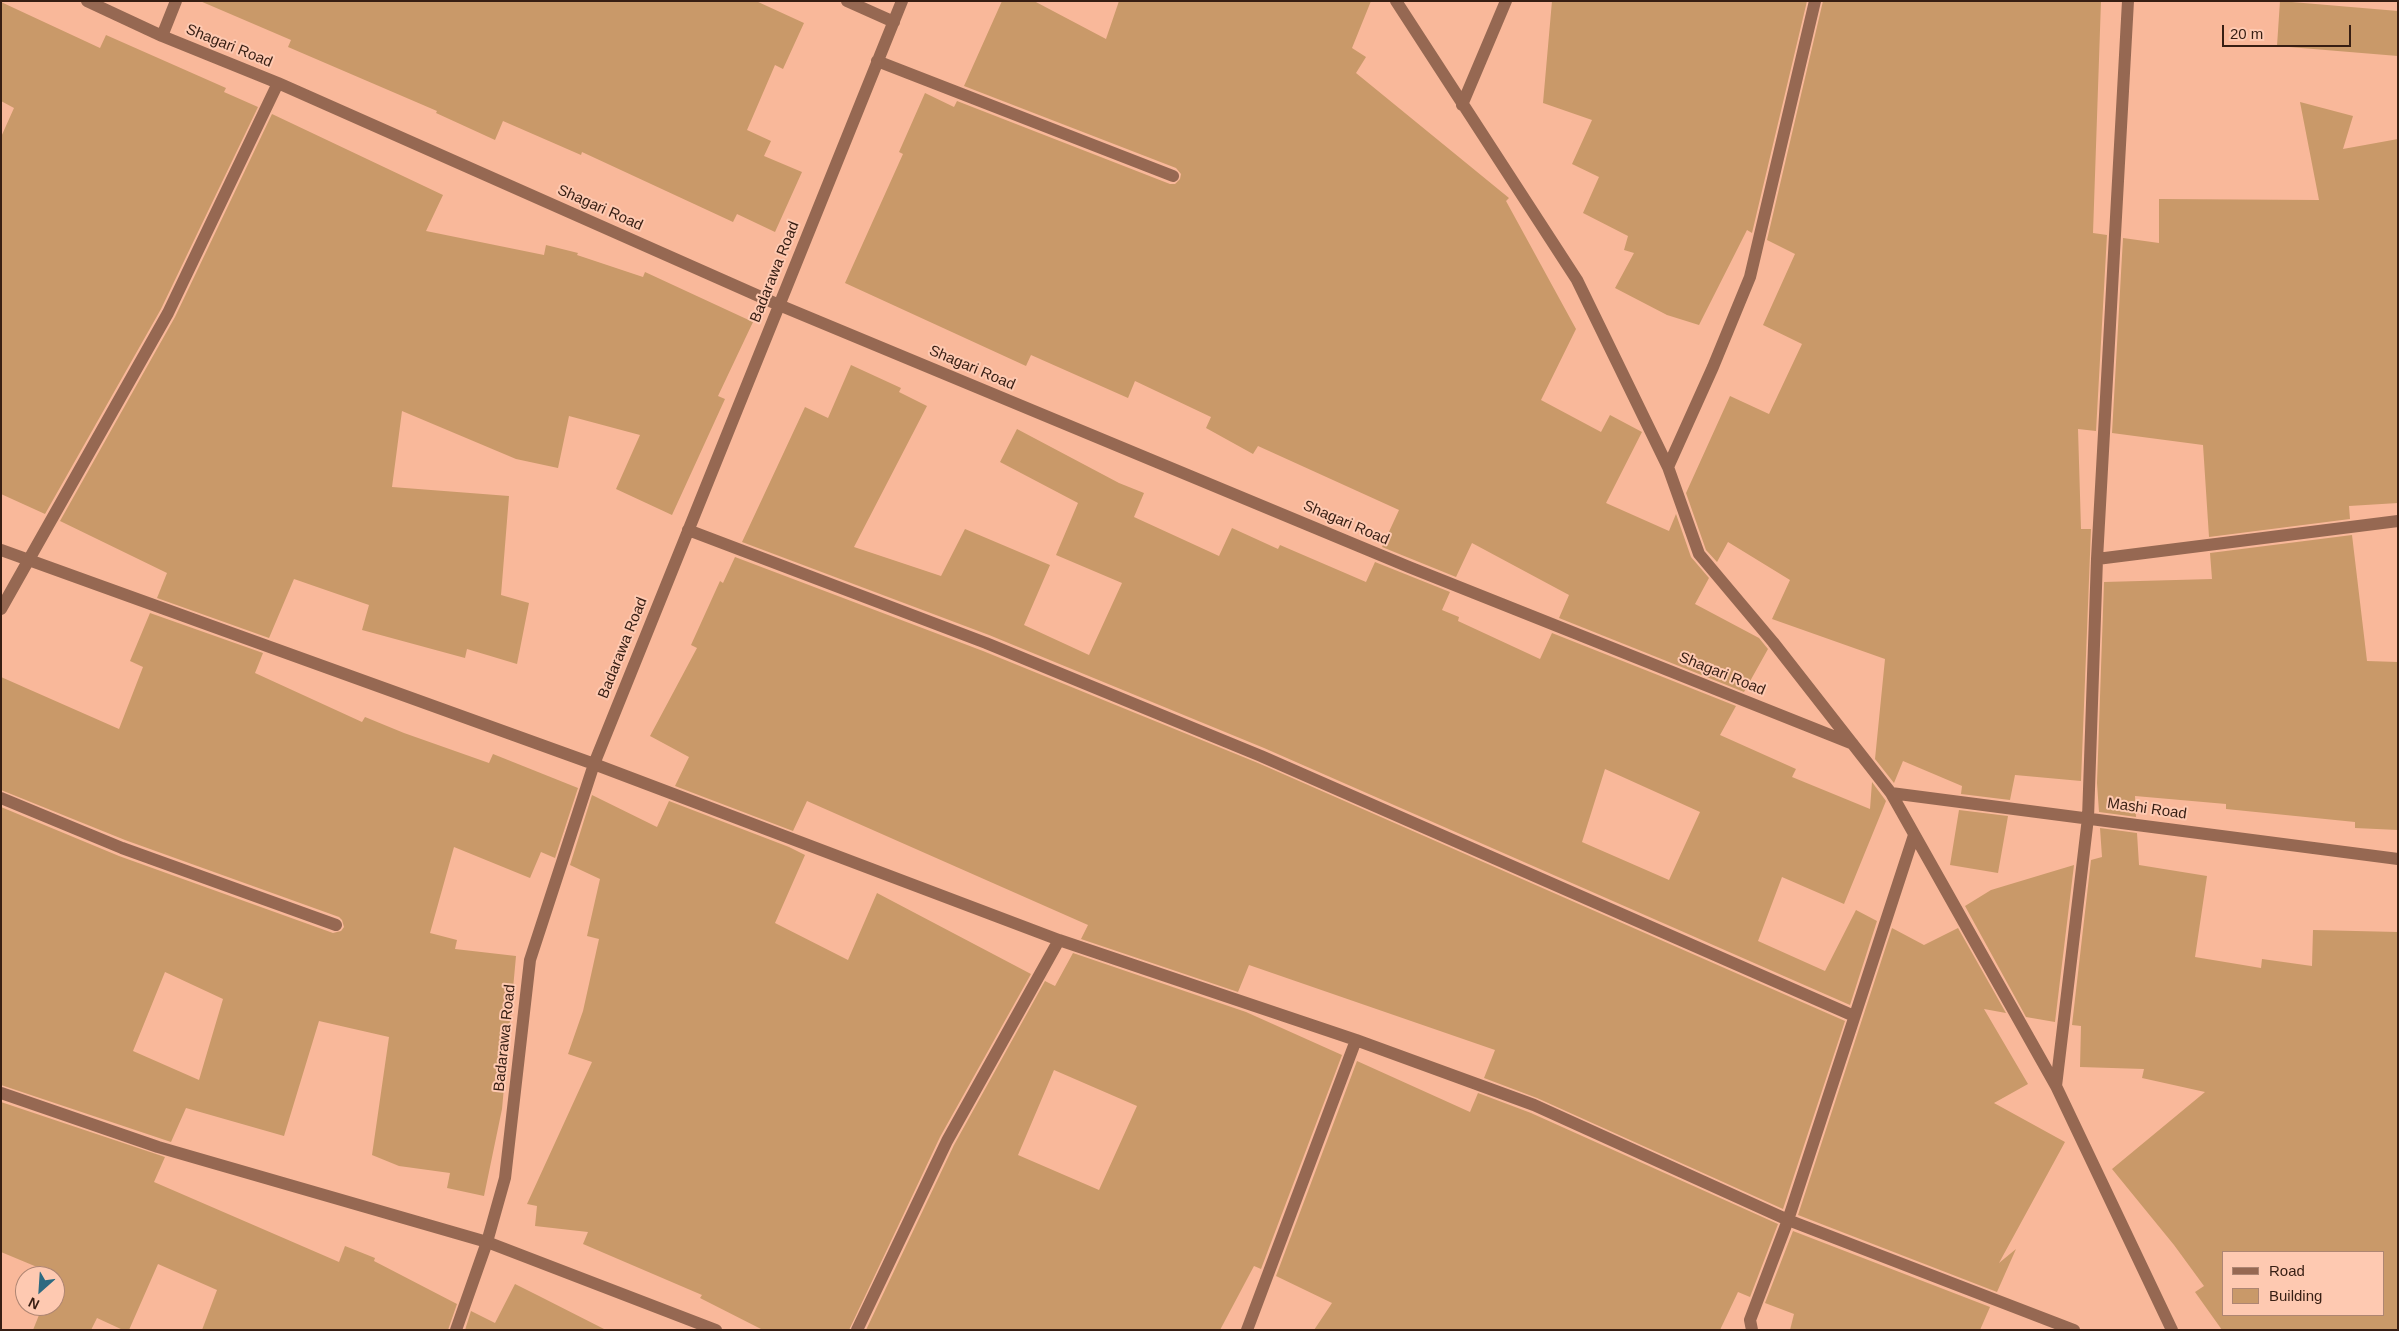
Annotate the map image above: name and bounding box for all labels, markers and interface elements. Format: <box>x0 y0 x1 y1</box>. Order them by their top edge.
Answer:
scale bar <box>2224 15 2353 47</box>
street label: Shagari Road <box>183 20 275 72</box>
text: 20 m <box>2230 25 2263 42</box>
street label: Shagari Road <box>554 181 646 235</box>
street label: Badarawa Road <box>747 219 803 325</box>
street label: Shagari Road <box>926 342 1018 394</box>
street label: Shagari Road <box>1300 497 1392 549</box>
street label: Badarawa Road <box>595 595 651 701</box>
street label: Shagari Road <box>1676 648 1768 700</box>
street label: Mashi Road <box>2106 795 2188 823</box>
street label: Badarawa Road <box>490 984 520 1092</box>
legend <box>2222 1251 2384 1316</box>
text: Road <box>2269 1262 2305 1279</box>
north arrow <box>15 1266 65 1316</box>
text: Building <box>2269 1287 2322 1304</box>
text: N <box>26 1294 42 1313</box>

